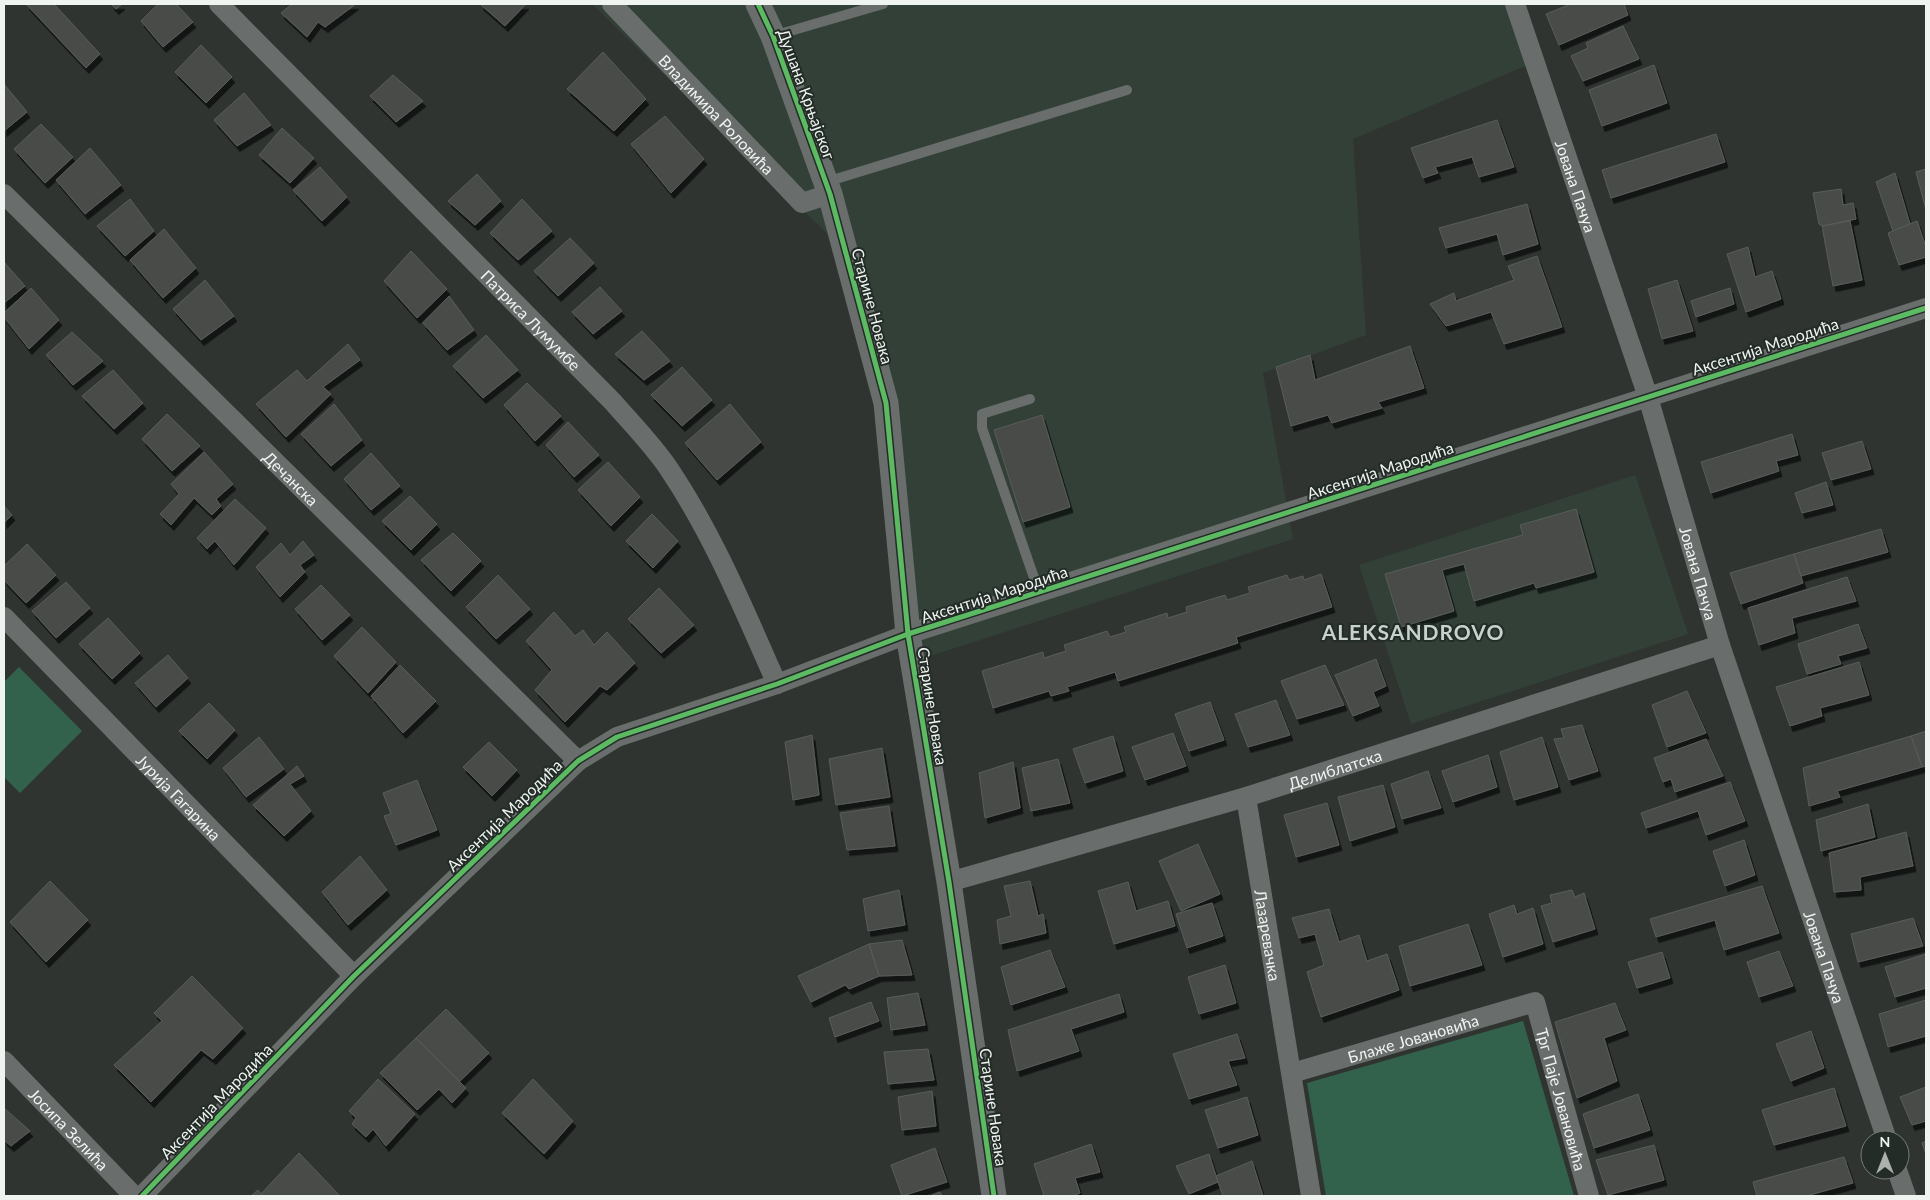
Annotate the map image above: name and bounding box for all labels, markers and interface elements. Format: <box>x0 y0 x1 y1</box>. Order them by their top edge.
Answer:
street label: Душана Крњајског <box>774 26 840 162</box>
street label: Владимира Роловића <box>655 50 779 178</box>
street label: Јована Пачуа <box>1552 137 1601 235</box>
street label: Старине Новака <box>848 246 898 366</box>
street label: Патриса Лумумбе <box>478 265 585 374</box>
street label: Аксентија Мародића <box>1689 313 1841 379</box>
street label: Аксентија Мародића <box>1304 437 1456 503</box>
street label: Дечанска <box>260 447 323 509</box>
street label: Јована Пачуа <box>1676 524 1722 622</box>
street label: Аксентија Мародића <box>918 561 1070 627</box>
district label: ALEKSANDROVO <box>1321 619 1504 644</box>
street label: Старине Новака <box>914 646 952 766</box>
street label: Делиблатска <box>1286 745 1384 792</box>
street label: Јурија Гагарина <box>133 750 225 844</box>
street label: Аксентија Мародића <box>442 755 566 875</box>
street label: Лазаревачка <box>1252 887 1285 982</box>
street label: Јована Пачуа <box>1801 908 1850 1005</box>
street label: Блаже Јовановића <box>1345 1010 1481 1066</box>
street label: Трг Паје Јовановића <box>1533 1026 1591 1172</box>
street label: Аксентија Мародића <box>156 1039 276 1163</box>
street label: Старине Новака <box>976 1047 1012 1167</box>
street label: Јосипа Зелића <box>25 1084 113 1174</box>
north arrow <box>1860 1130 1910 1180</box>
text: N <box>1880 1133 1890 1150</box>

